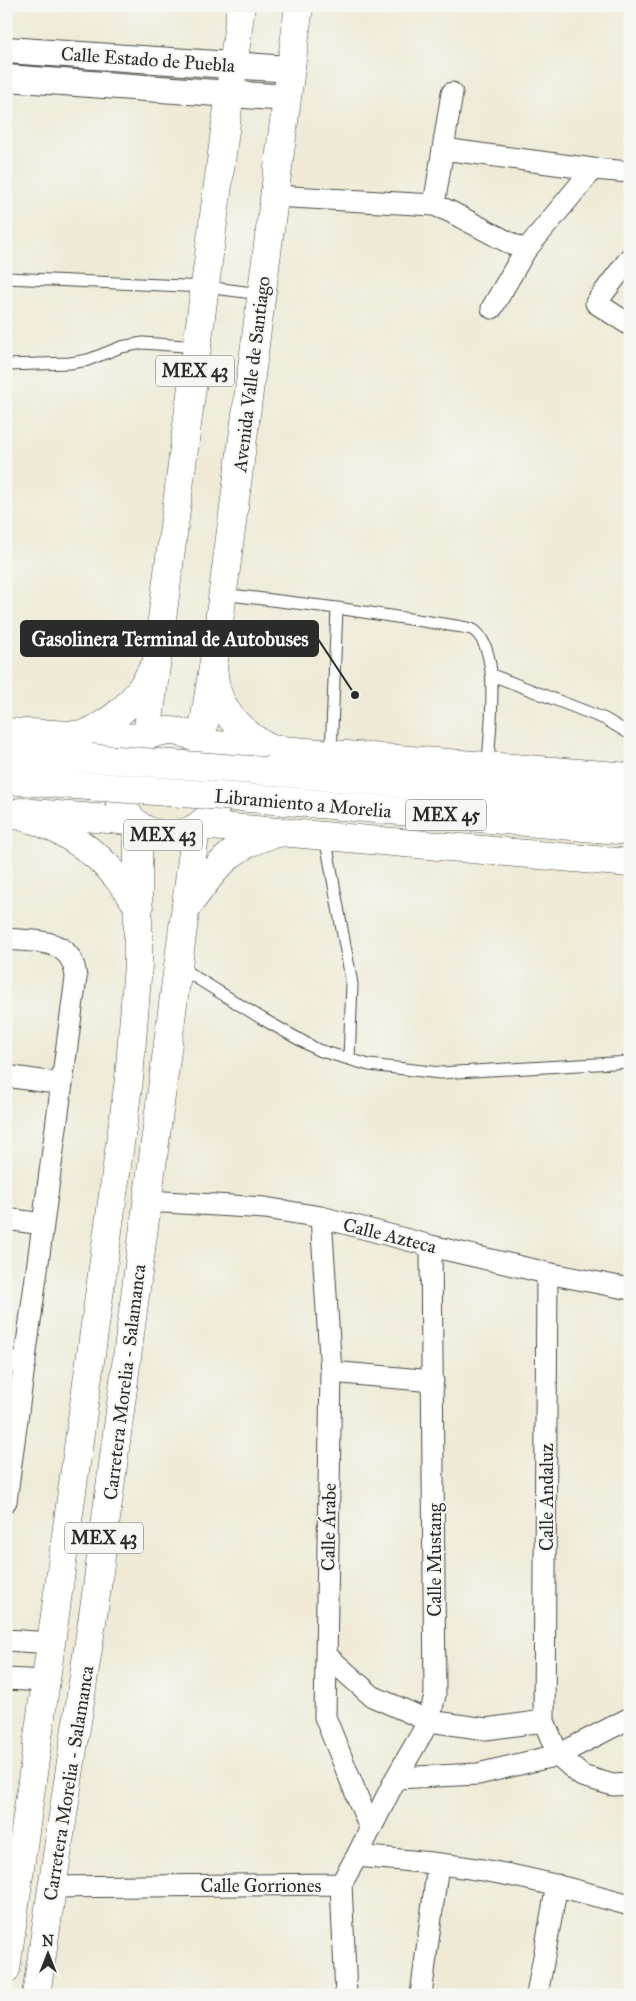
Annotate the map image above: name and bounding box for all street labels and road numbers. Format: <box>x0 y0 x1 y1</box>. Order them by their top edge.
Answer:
street label: Calle Estado de Puebla <box>60 42 237 77</box>
street label: Avenida Valle de Santiago <box>228 275 276 474</box>
road number: MEX 43 <box>156 356 234 386</box>
street label: Libramiento a Morelia <box>213 784 393 823</box>
road number: MEX 45 <box>406 800 486 830</box>
road number: MEX 43 <box>124 820 202 850</box>
street label: Calle Azteca <box>341 1213 440 1258</box>
street label: Carretera Morelia - Salamanca <box>99 1262 151 1501</box>
street label: Calle Andaluz <box>535 1443 558 1551</box>
street label: Calle Árabe <box>315 1483 341 1571</box>
street label: Calle Mustang <box>423 1503 447 1617</box>
road number: MEX 43 <box>65 1522 143 1554</box>
street label: Carretera Morelia - Salamanca <box>39 1663 99 1902</box>
street label: Calle Gorriones <box>201 1874 322 1897</box>

